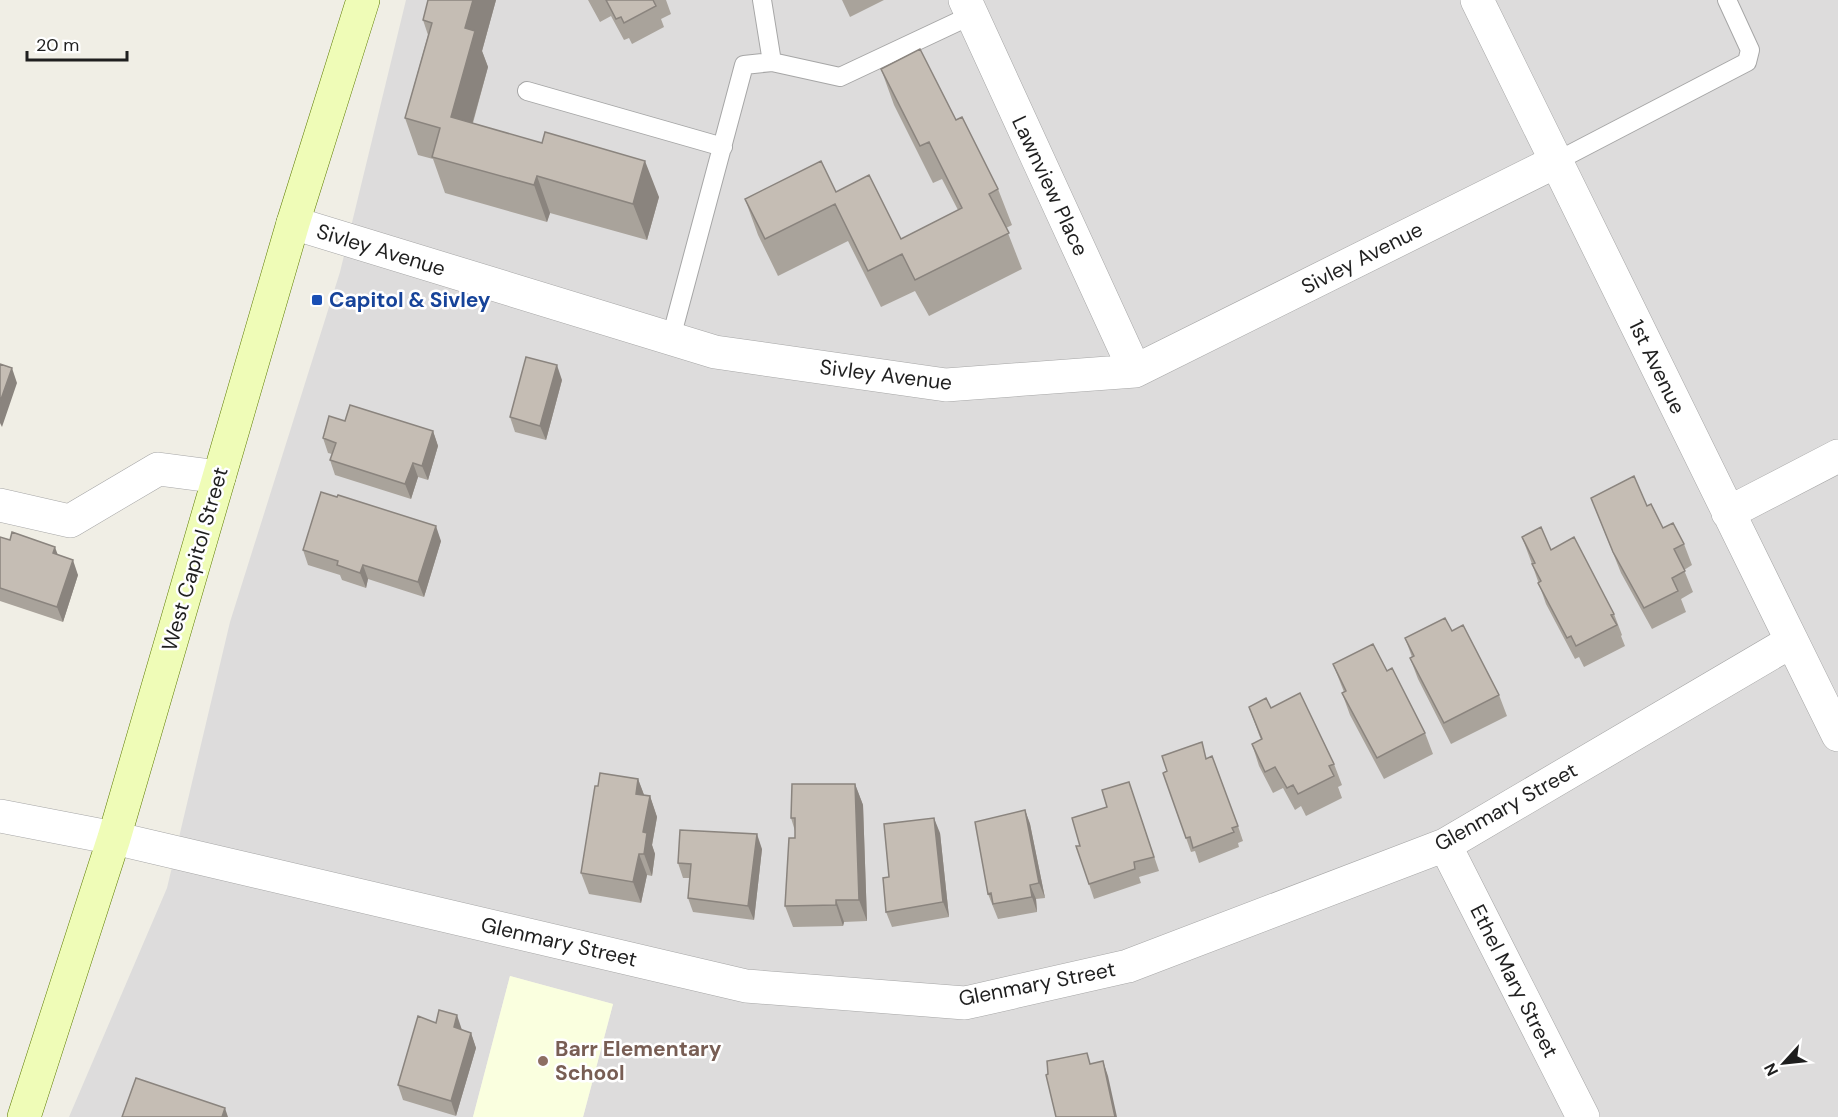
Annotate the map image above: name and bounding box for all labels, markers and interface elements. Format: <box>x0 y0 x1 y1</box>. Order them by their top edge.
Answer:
scale bar <box>27 24 128 62</box>
text: 20 m <box>36 33 79 57</box>
street label: Lawnview Place <box>1005 111 1095 261</box>
street label: Sivley Avenue <box>1296 215 1428 301</box>
street label: Sivley Avenue <box>313 217 449 283</box>
place label: Capitol & Sivley <box>329 286 491 314</box>
marker: Capitol & Sivley <box>310 293 324 307</box>
street label: 1st Avenue <box>1622 315 1692 419</box>
street label: Sivley Avenue <box>818 353 954 397</box>
street label: West Capitol Street <box>155 464 235 654</box>
street label: Glenmary Street <box>1430 756 1582 858</box>
street label: Ethel Mary Street <box>1463 900 1565 1062</box>
street label: Glenmary Street <box>478 910 640 974</box>
street label: Glenmary Street <box>956 955 1118 1013</box>
north arrow <box>1754 1033 1814 1093</box>
place label: Barr Elementary School <box>555 1035 722 1087</box>
marker: Barr Elementary School <box>536 1054 550 1068</box>
text: N <box>1759 1060 1783 1080</box>

